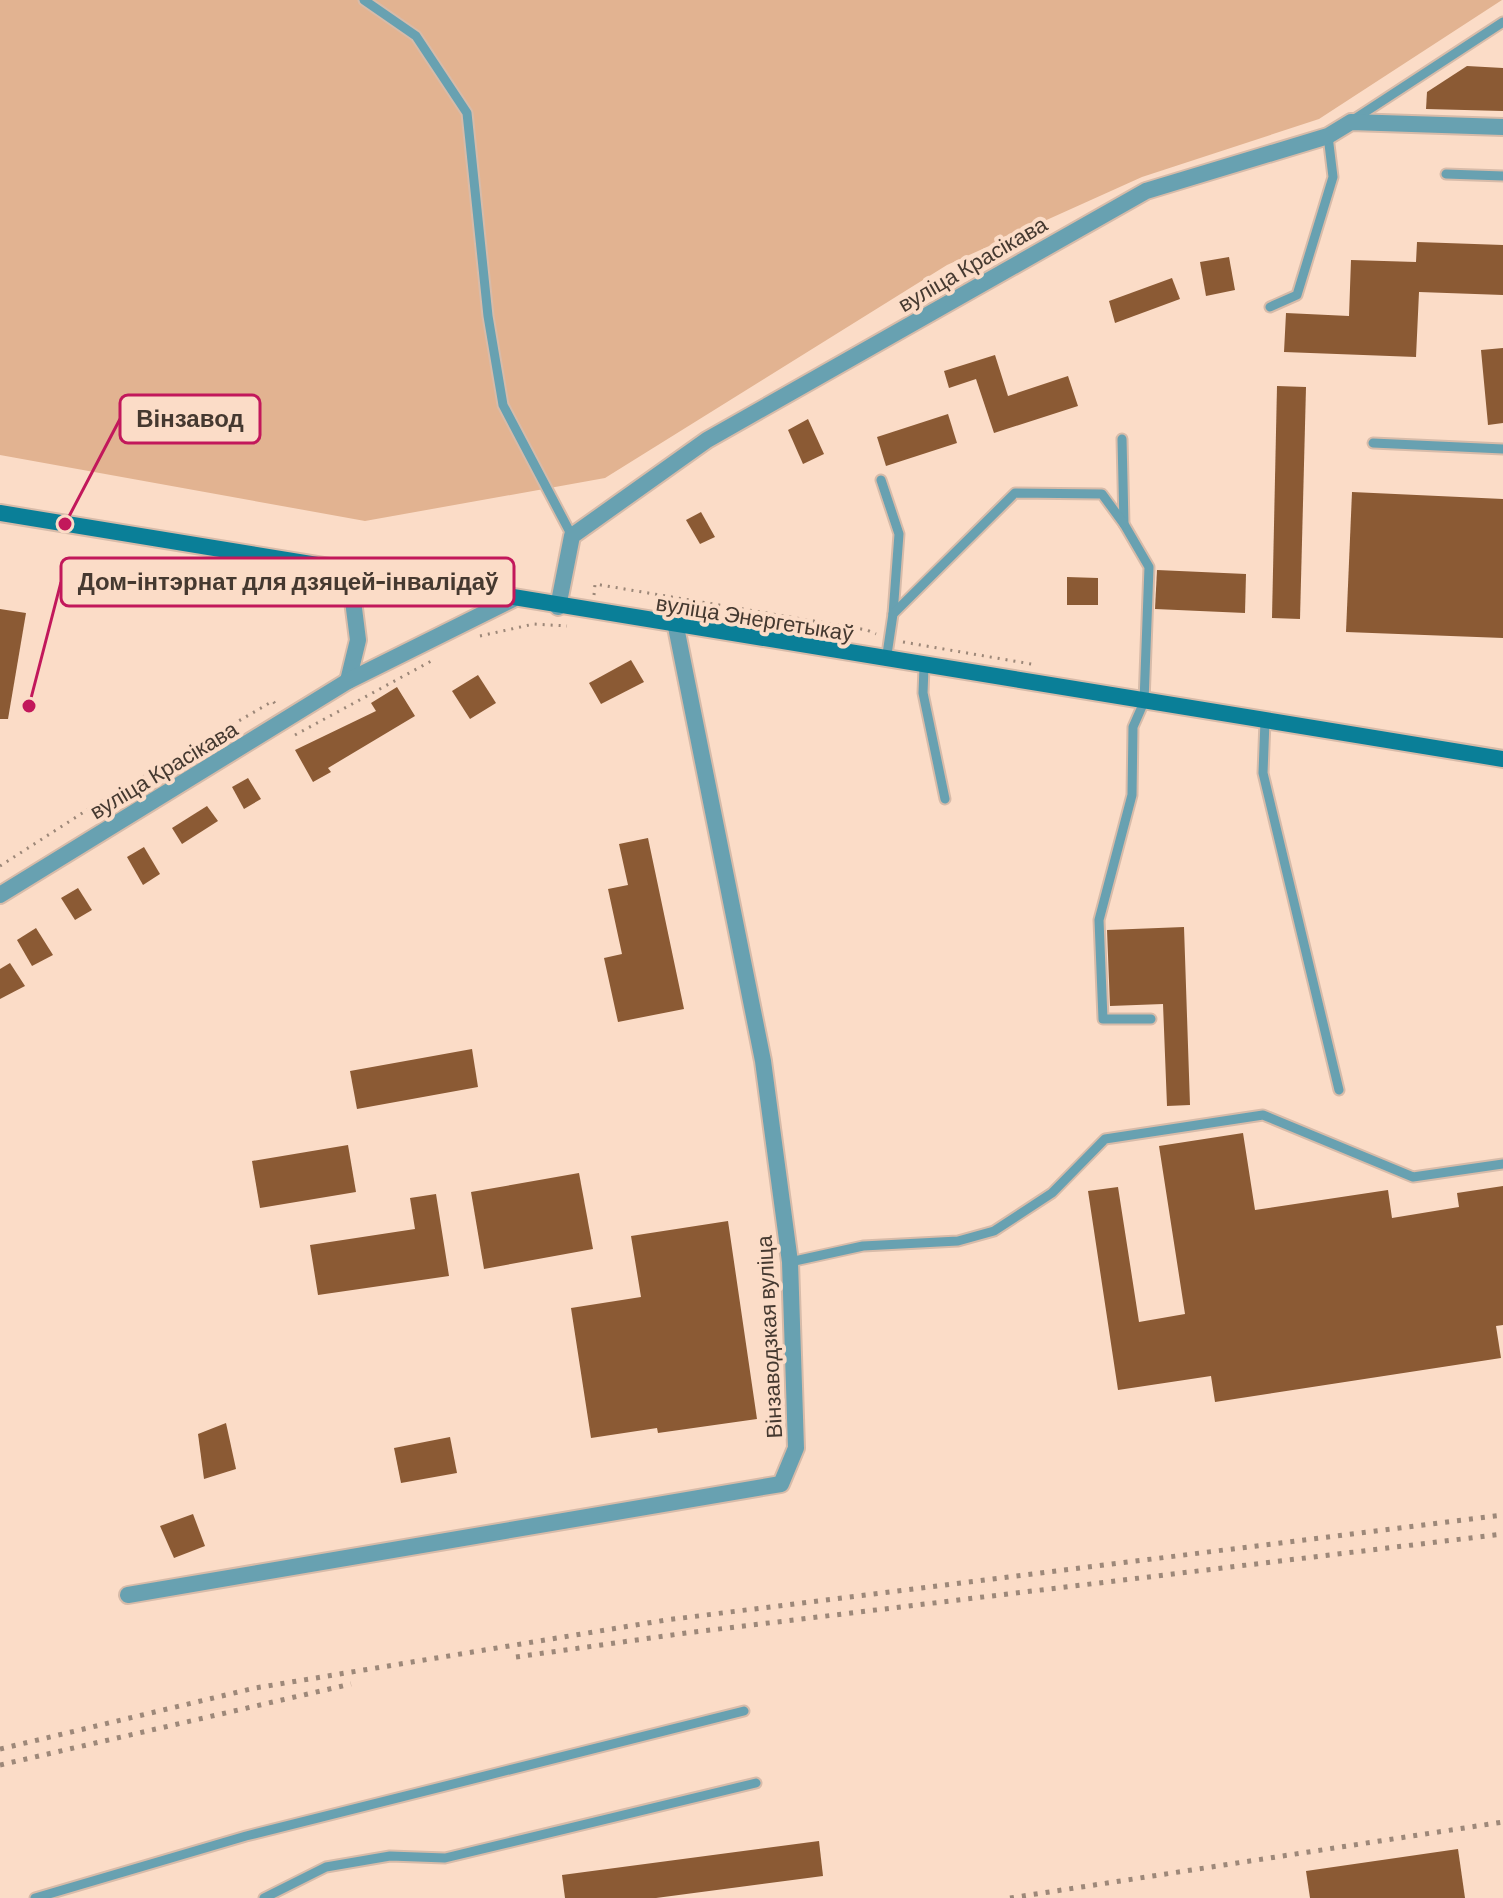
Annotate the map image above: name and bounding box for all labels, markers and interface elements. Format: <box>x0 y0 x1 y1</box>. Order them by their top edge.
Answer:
street label: вуліца Красікава <box>893 209 1052 317</box>
callout: Вінзавод <box>120 395 260 443</box>
text: Вінзавод <box>136 403 244 432</box>
callout: Дом-інтэрнат для дзяцей-інвалідаў <box>61 558 514 606</box>
text: Дом-інтэрнат для дзяцей-інвалідаў <box>78 566 499 595</box>
street label: вуліца Энергетыкаў <box>654 589 856 646</box>
street label: вуліца Красікава <box>84 714 243 824</box>
street label: Вінзаводзкая вуліца <box>750 1234 787 1439</box>

